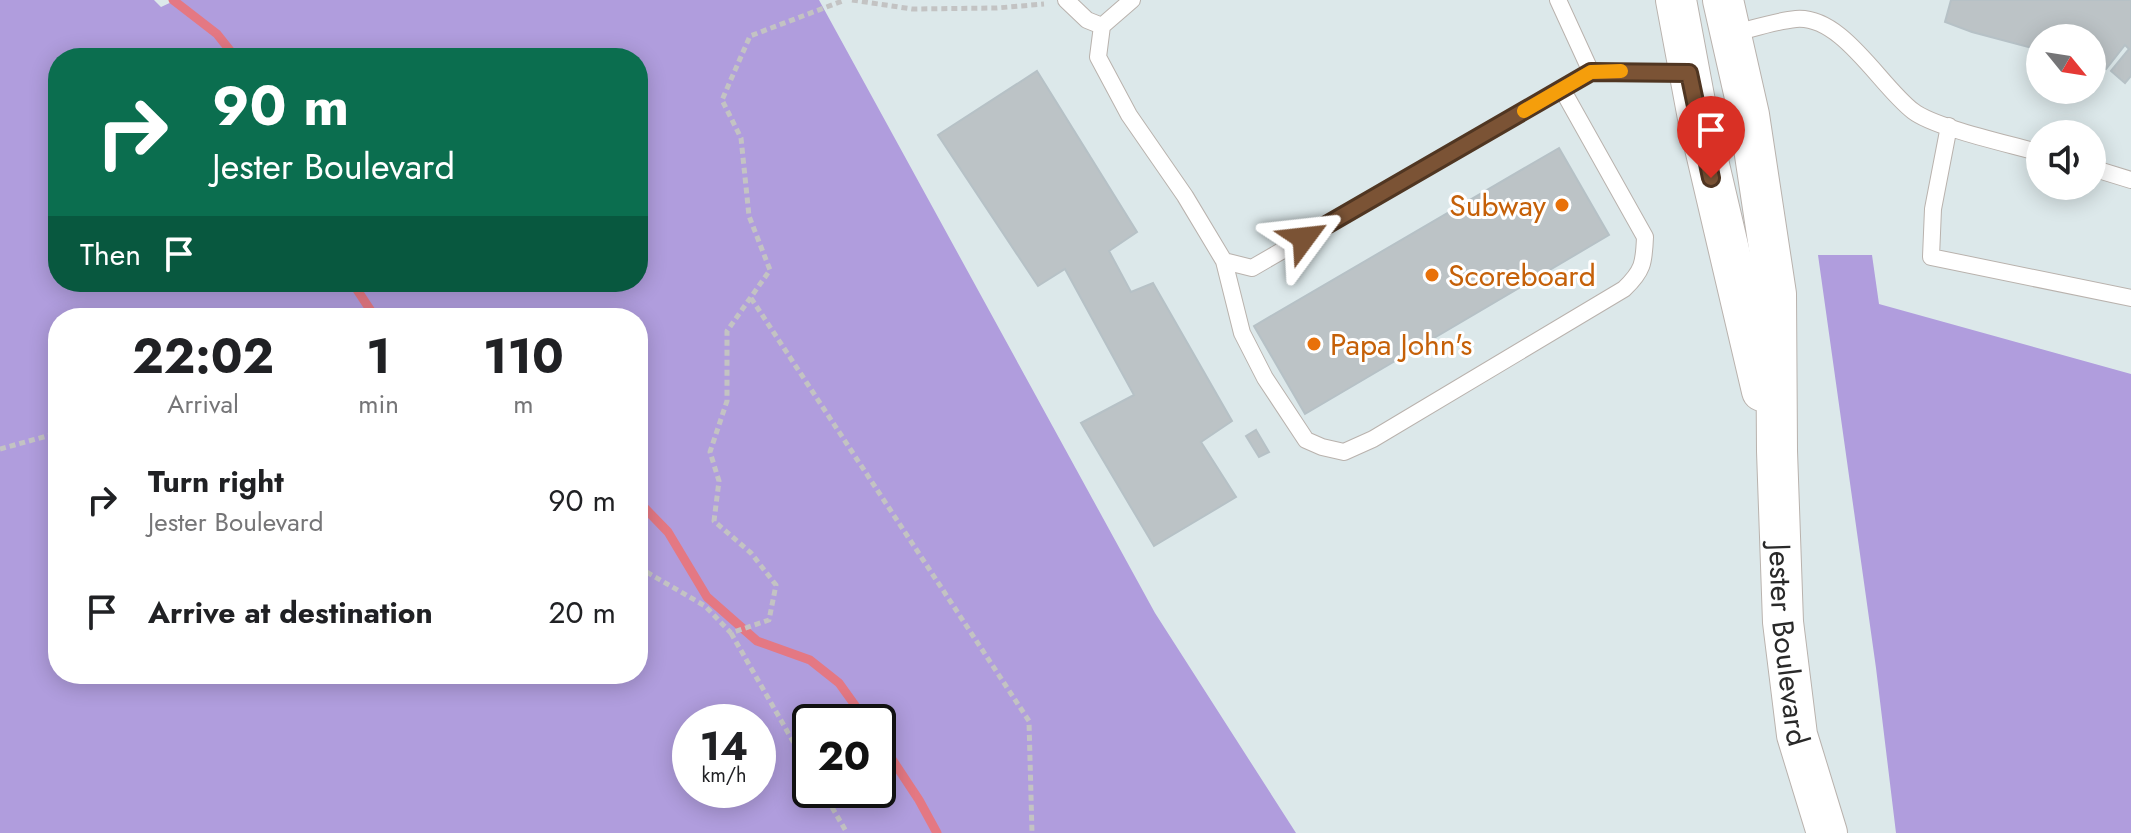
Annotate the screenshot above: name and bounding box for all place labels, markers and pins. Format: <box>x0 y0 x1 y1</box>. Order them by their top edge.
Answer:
pin <box>1677 96 1745 178</box>
place label: Subway <box>1449 184 1547 227</box>
marker: Subway <box>1553 196 1571 214</box>
place label: Scoreboard <box>1448 254 1596 297</box>
marker: Scoreboard <box>1423 266 1441 284</box>
place label: Papa John's <box>1330 323 1472 366</box>
marker: Papa John's <box>1305 335 1323 353</box>

